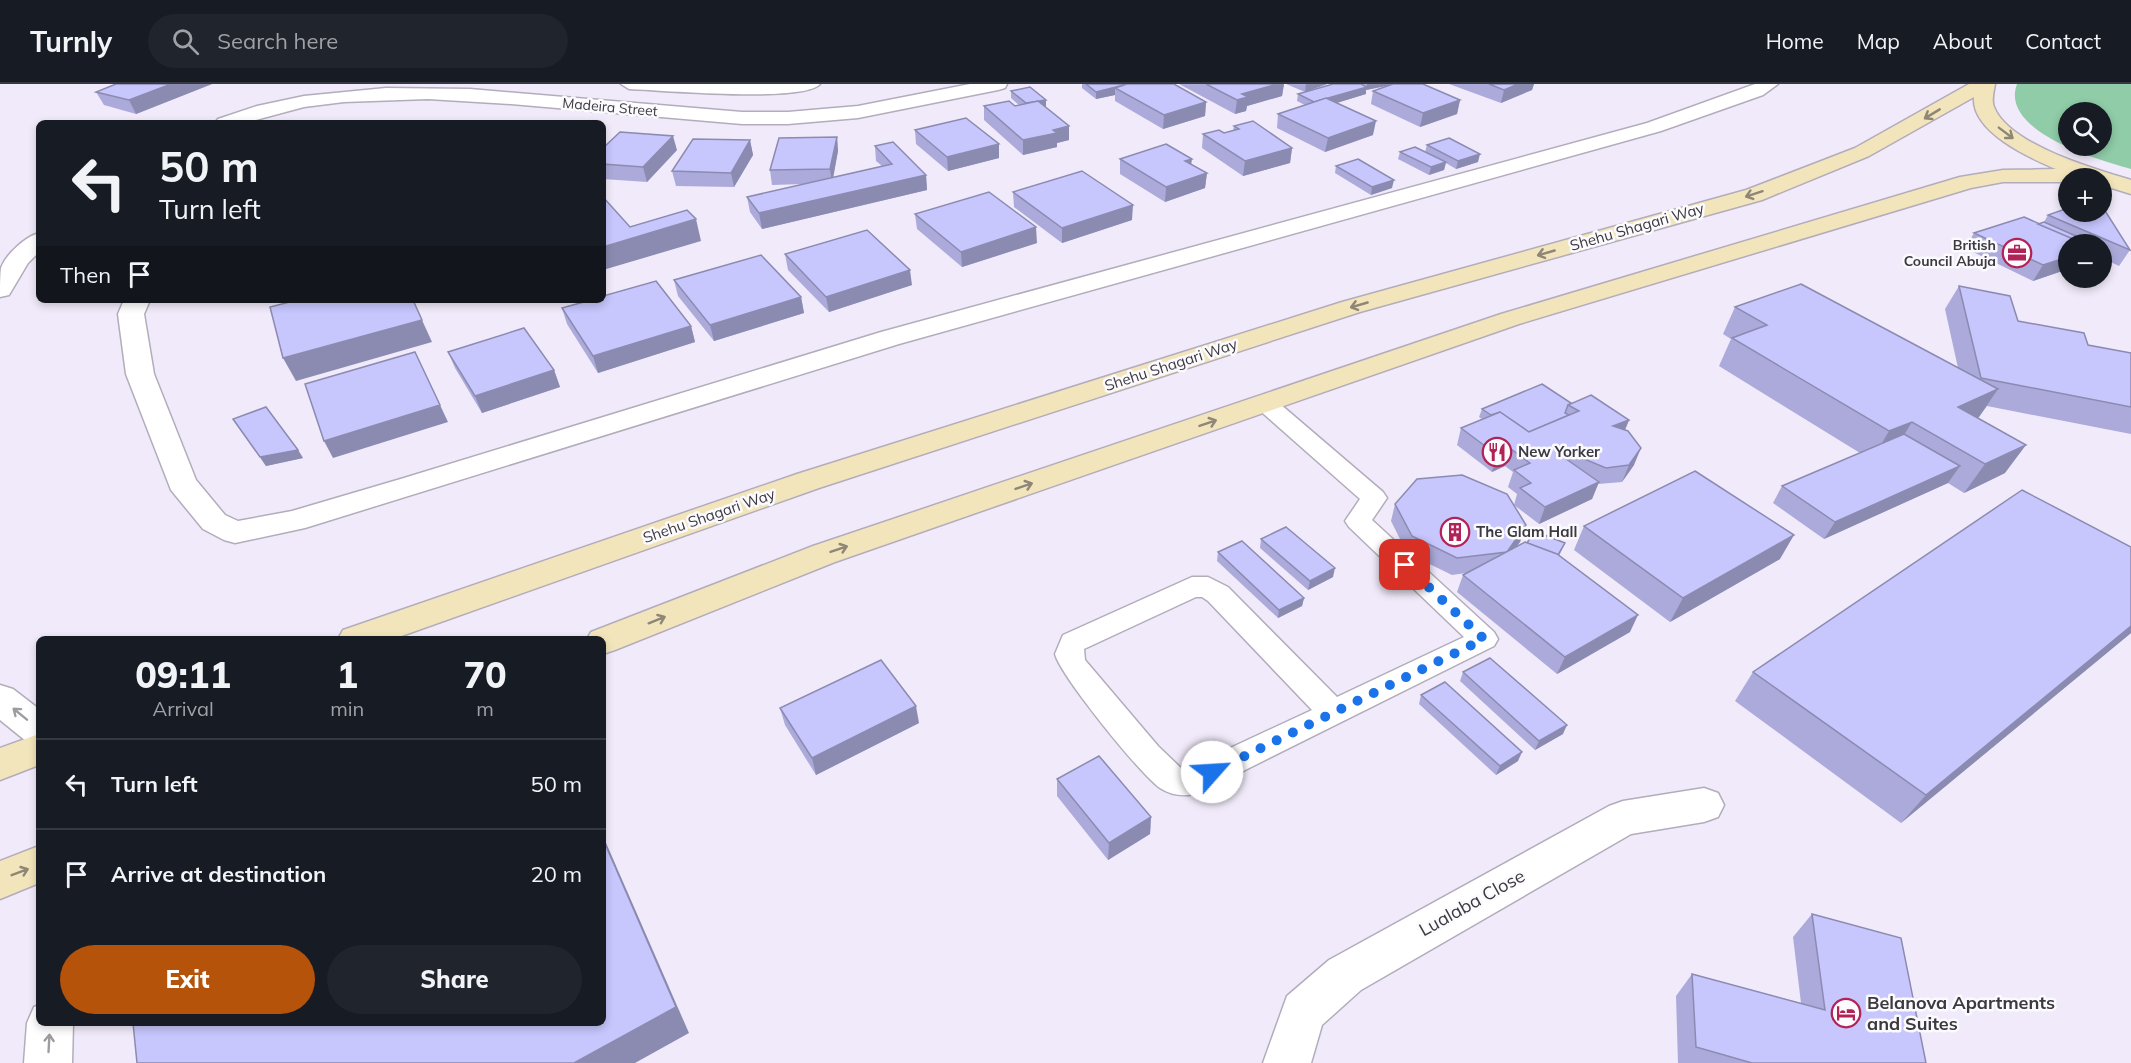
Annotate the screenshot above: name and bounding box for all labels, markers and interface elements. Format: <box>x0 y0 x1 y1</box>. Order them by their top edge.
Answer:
search box <box>148 14 568 68</box>
text: Turnly <box>30 24 112 59</box>
icon: search <box>169 25 202 58</box>
text: Search here <box>217 27 338 55</box>
text: Home <box>1766 28 1824 54</box>
text: Map <box>1857 28 1900 54</box>
text: About <box>1933 28 1992 54</box>
text: Contact <box>2025 28 2101 54</box>
street label: Madeira Street <box>562 94 658 120</box>
map controls <box>2058 102 2112 288</box>
button: search <box>2058 102 2112 156</box>
one-way arrow <box>1924 108 1941 120</box>
one-way arrow <box>1997 127 2013 139</box>
text: 50 m <box>159 140 259 193</box>
icon: left <box>60 144 138 222</box>
button: + <box>2058 168 2112 222</box>
one-way arrow <box>1745 189 1764 200</box>
text: Turn left <box>159 192 261 226</box>
street label: Shehu Shagari Way <box>1568 198 1706 255</box>
button: − <box>2058 234 2112 288</box>
place label: British Council Abuja <box>1904 236 1996 270</box>
office icon: British Council Abuja <box>2001 237 2033 269</box>
one-way arrow <box>1537 247 1556 259</box>
icon: arrive <box>123 258 156 291</box>
text: Then <box>60 261 111 289</box>
one-way arrow <box>1350 300 1369 311</box>
street label: Shehu Shagari Way <box>1102 334 1240 395</box>
one-way arrow <box>1198 416 1217 427</box>
restaurant icon: New Yorker <box>1481 436 1513 468</box>
place label: New Yorker <box>1518 442 1600 461</box>
one-way arrow <box>1014 479 1032 490</box>
street label: Shehu Shagari Way <box>640 484 777 547</box>
building icon: The Glam Hall <box>1439 516 1471 548</box>
place label: The Glam Hall <box>1476 522 1577 541</box>
pin <box>1379 539 1430 590</box>
one-way arrow <box>829 542 848 553</box>
icon: arrive <box>1388 548 1421 581</box>
one-way arrow <box>648 614 666 625</box>
text: 09:11 <box>135 652 231 697</box>
text: 1 <box>336 652 358 697</box>
text: 70 <box>464 652 507 697</box>
text: Arrival <box>153 696 214 721</box>
text: min <box>330 696 364 721</box>
text: m <box>476 696 494 721</box>
one-way arrow <box>12 708 28 721</box>
position arrow <box>1180 740 1244 804</box>
icon: left <box>60 768 93 801</box>
text: Turn left <box>111 770 198 798</box>
text: 50 m <box>531 770 582 798</box>
icon: arrive <box>60 858 93 891</box>
text: Arrive at destination <box>111 860 326 888</box>
text: 20 m <box>531 860 582 888</box>
street label: Lualaba Close <box>1415 864 1529 941</box>
one-way arrow <box>10 866 28 877</box>
button: Exit <box>60 945 315 1014</box>
button: Share <box>327 945 582 1014</box>
place label: Belanova Apartments and Suites <box>1867 991 2055 1035</box>
hotel icon: Belanova Apartments and Suites <box>1830 997 1862 1029</box>
one-way arrow <box>43 1034 54 1053</box>

